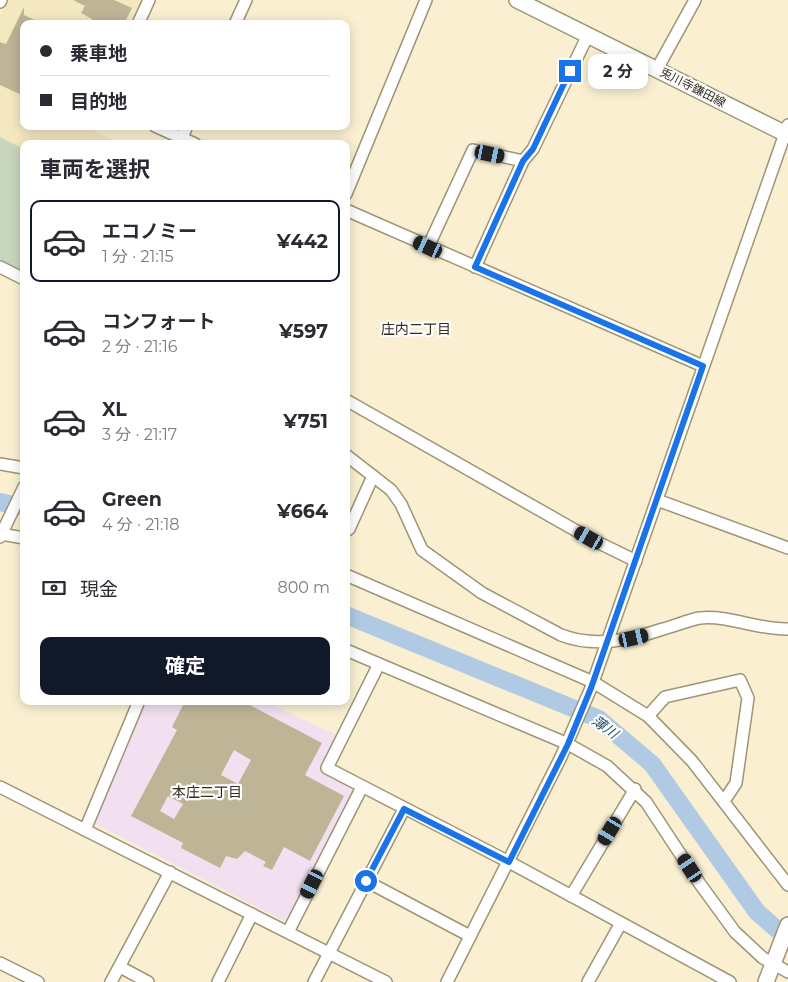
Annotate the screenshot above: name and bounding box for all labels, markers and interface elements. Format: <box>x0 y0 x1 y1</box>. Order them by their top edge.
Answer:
text: 乗車地 <box>70 42 127 65</box>
callout: 2 分 <box>588 54 648 88</box>
route end <box>559 60 581 82</box>
text: 2 分 <box>603 62 633 81</box>
street label: 兎川寺鎌田線 <box>658 64 728 110</box>
text: 目的地 <box>70 90 127 113</box>
car <box>473 144 506 164</box>
text: 車両を選択 <box>40 156 150 183</box>
icon: car <box>42 219 87 264</box>
text: エコノミー <box>102 220 197 243</box>
text: ¥442 <box>277 230 328 253</box>
car <box>411 234 444 260</box>
text: 1 分 · 21:15 <box>102 247 173 266</box>
icon: car <box>42 309 87 354</box>
text: コンフォート <box>102 310 215 333</box>
text: ¥597 <box>279 320 328 343</box>
district label: 庄内二丁目 <box>381 320 451 338</box>
text: 2 分 · 21:16 <box>102 337 177 356</box>
text: XL <box>102 398 127 421</box>
icon: car <box>42 399 87 444</box>
text: ¥751 <box>283 410 328 433</box>
text: 3 分 · 21:17 <box>102 425 177 444</box>
text: Green <box>102 488 162 511</box>
icon: car <box>42 489 87 534</box>
text: ¥664 <box>277 500 328 523</box>
text: 4 分 · 21:18 <box>102 515 179 534</box>
car <box>572 524 605 552</box>
icon: cash <box>40 574 68 602</box>
text: 現金 <box>80 578 118 601</box>
text: 800 m <box>277 578 330 597</box>
car <box>617 627 650 649</box>
button: 確定 <box>40 637 330 695</box>
water label: 薄川 <box>588 711 623 744</box>
district label: 本庄二丁目 <box>172 783 242 801</box>
car <box>595 814 624 848</box>
car <box>675 851 704 885</box>
car <box>298 867 325 901</box>
route start <box>355 870 377 892</box>

